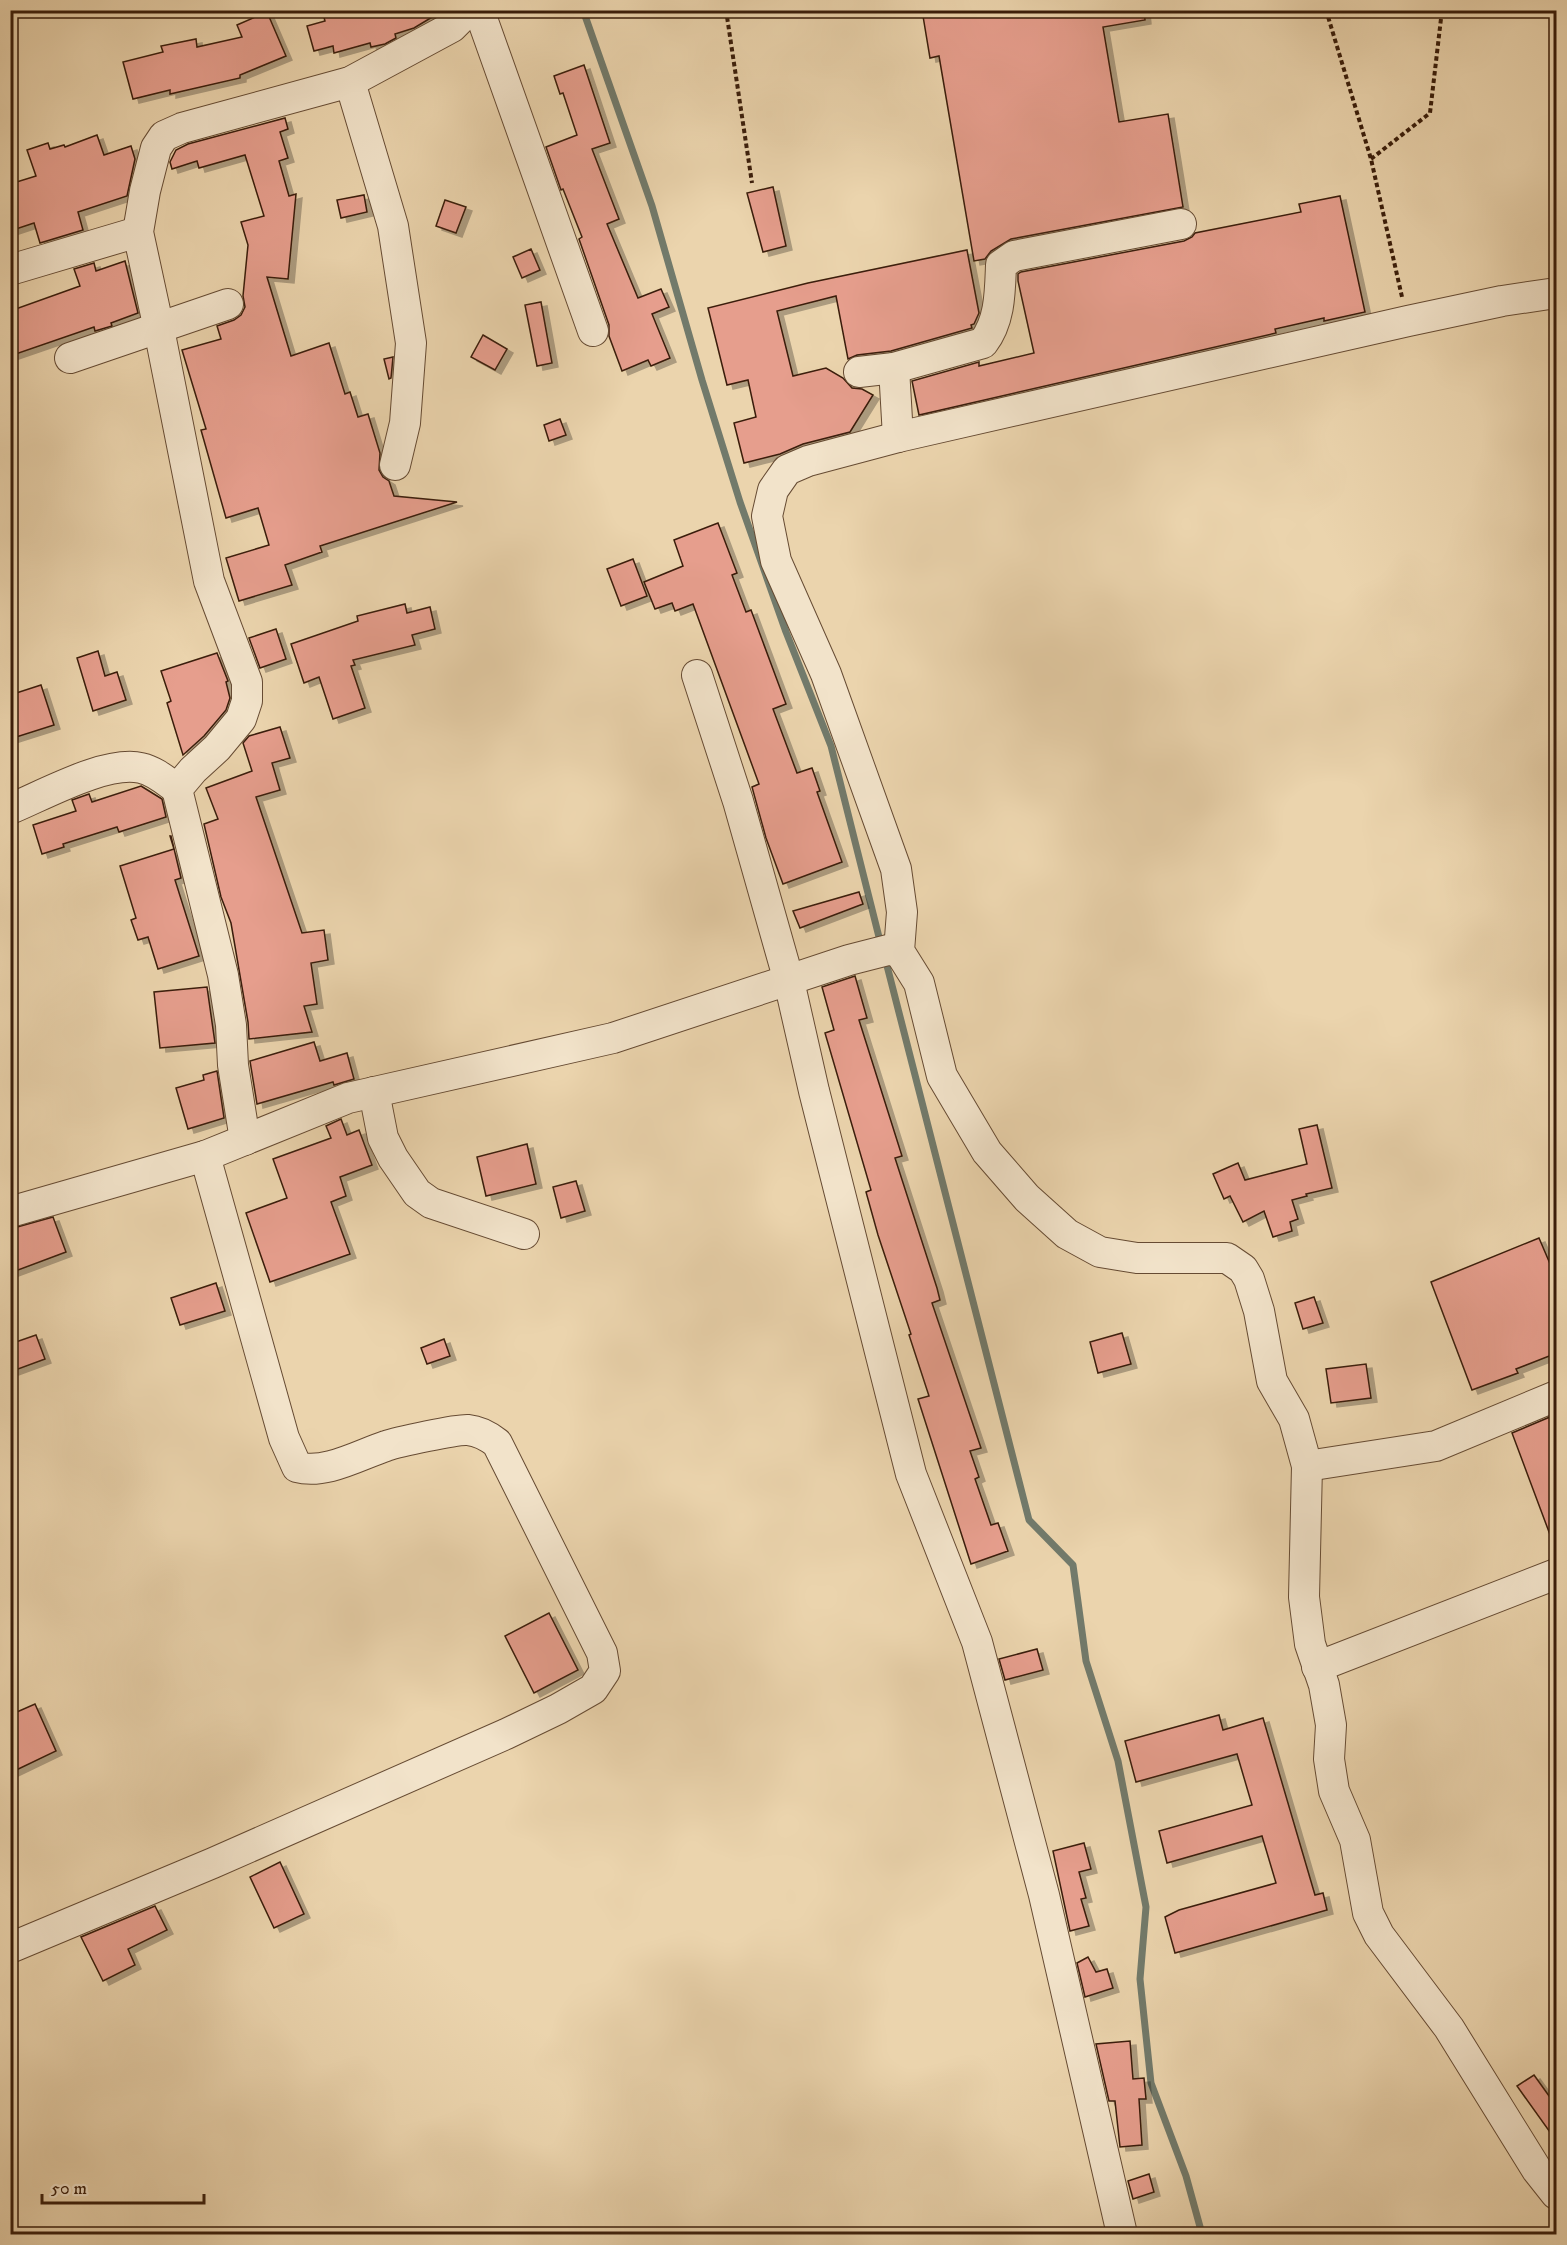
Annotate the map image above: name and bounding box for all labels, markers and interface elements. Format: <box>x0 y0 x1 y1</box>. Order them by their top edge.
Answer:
scale bar <box>42 2167 204 2205</box>
text: 50 m <box>51 2178 87 2200</box>

